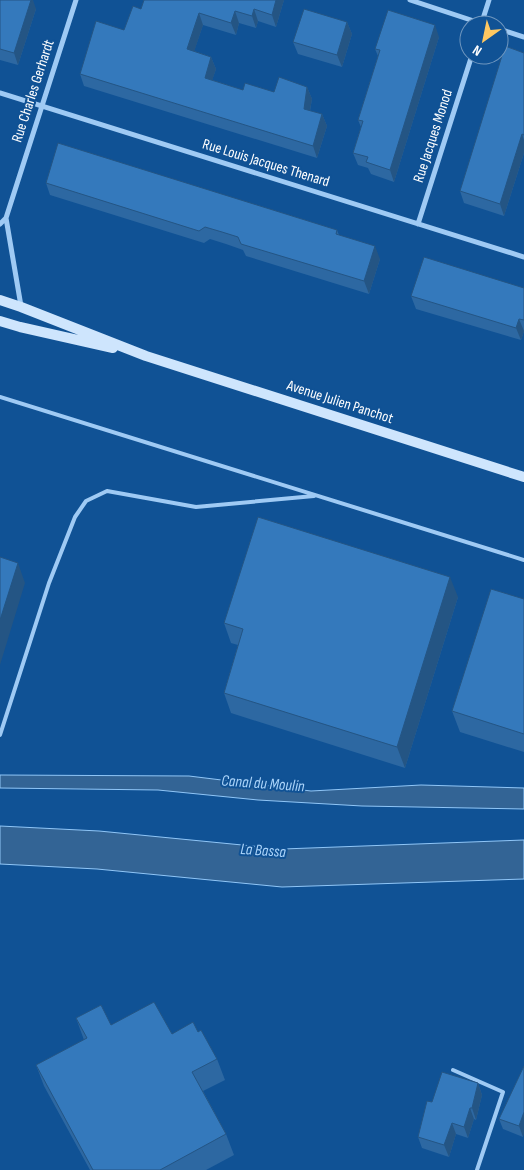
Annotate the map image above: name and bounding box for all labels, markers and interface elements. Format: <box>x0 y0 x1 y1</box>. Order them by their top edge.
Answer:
north arrow <box>459 15 509 65</box>
street label: Rue Charles Gerhardt <box>7 37 59 145</box>
text: N <box>469 41 485 60</box>
street label: Rue Jacques Monod <box>409 87 457 185</box>
street label: Rue Louis Jacques Thenard <box>200 135 332 191</box>
street label: Avenue Julien Panchot <box>283 376 396 428</box>
water label: Canal du Moulin <box>221 772 306 796</box>
water label: La Bassa <box>240 840 287 862</box>

